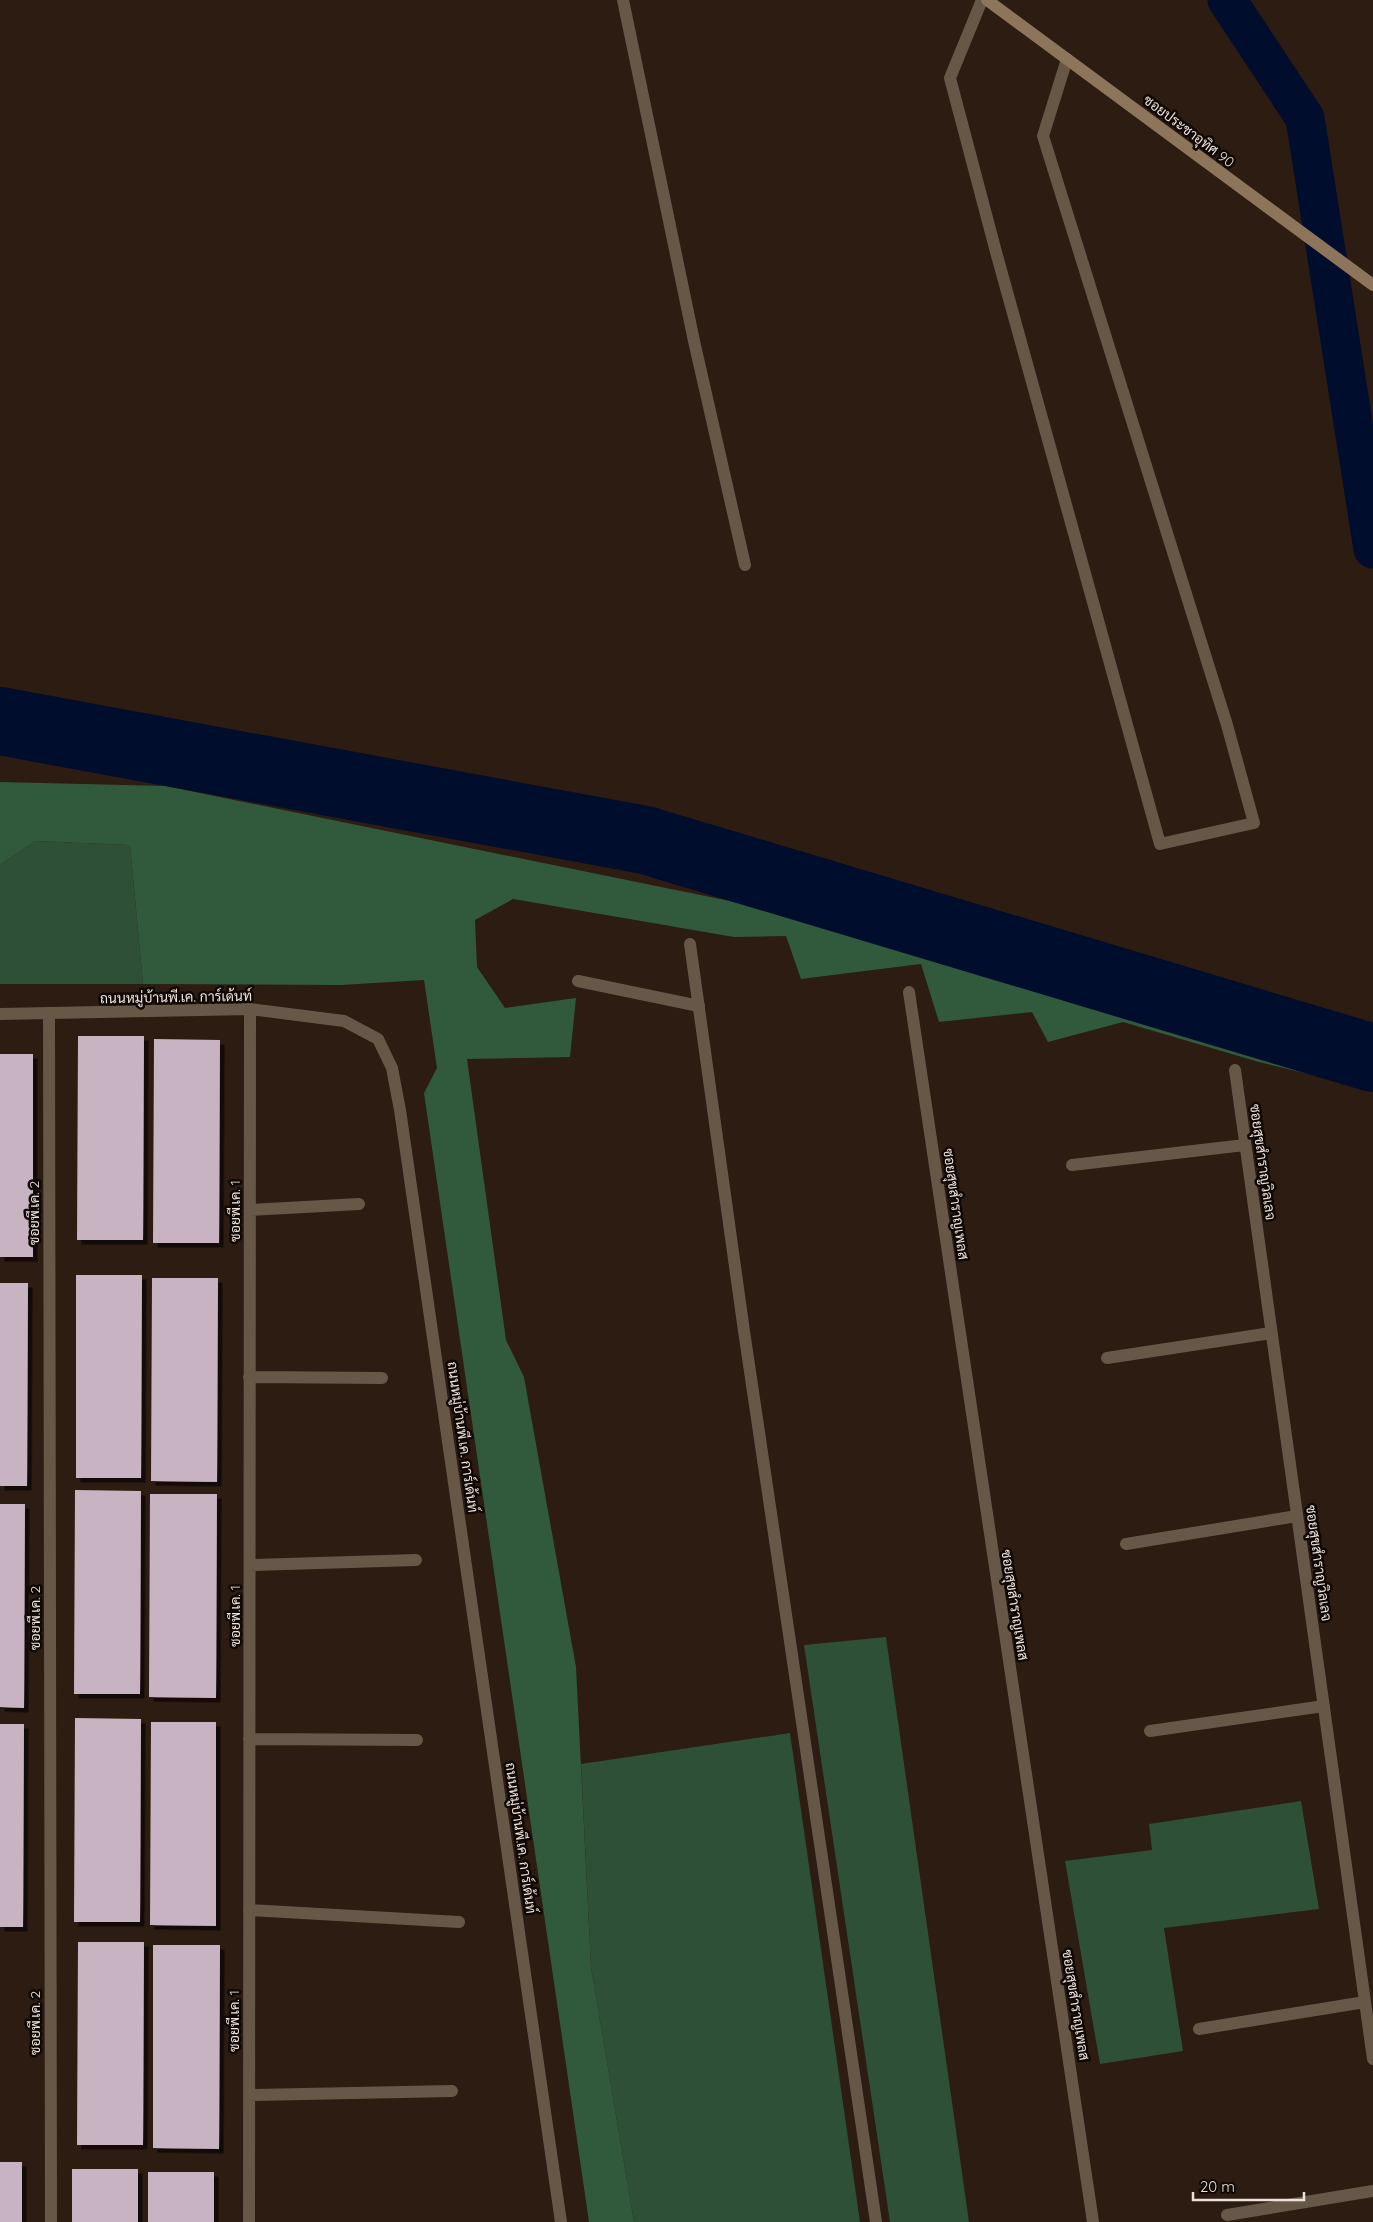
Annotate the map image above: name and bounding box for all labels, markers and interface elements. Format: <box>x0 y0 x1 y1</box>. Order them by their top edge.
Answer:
street label: ซอยประชาอุทิศ 90 <box>1139 91 1238 172</box>
street label: ถนนหมู่บ้านพี.เค. การ์เด้นท์ <box>100 987 252 1008</box>
street label: ซอยสุขสำราญวิลเลจ <box>1245 1103 1280 1221</box>
street label: ซอยสุขสำราญเพลส <box>938 1147 973 1261</box>
street label: ซอยพี.เค. 1 <box>226 1180 244 1242</box>
street label: ซอยพี.เค. 2 <box>25 1181 43 1245</box>
street label: ถนนหมู่บ้านพี.เค. การ์เด้นท์ <box>442 1360 483 1514</box>
street label: ซอยสุขสำราญวิลเลจ <box>1301 1504 1336 1622</box>
street label: ซอยสุขสำราญเพลส <box>996 1548 1033 1662</box>
street label: ซอยพี.เค. 1 <box>226 1585 244 1647</box>
street label: ซอยพี.เค. 2 <box>26 1586 44 1650</box>
street label: ถนนหมู่บ้านพี.เค. การ์เด้นท์ <box>500 1761 541 1915</box>
street label: ซอยสุขสำราญเพลส <box>1057 1948 1094 2062</box>
street label: ซอยพี.เค. 1 <box>225 1990 243 2052</box>
street label: ซอยพี.เค. 2 <box>26 1991 44 2055</box>
scale bar <box>1193 2170 1304 2202</box>
text: 20 m <box>1200 2177 1235 2196</box>

